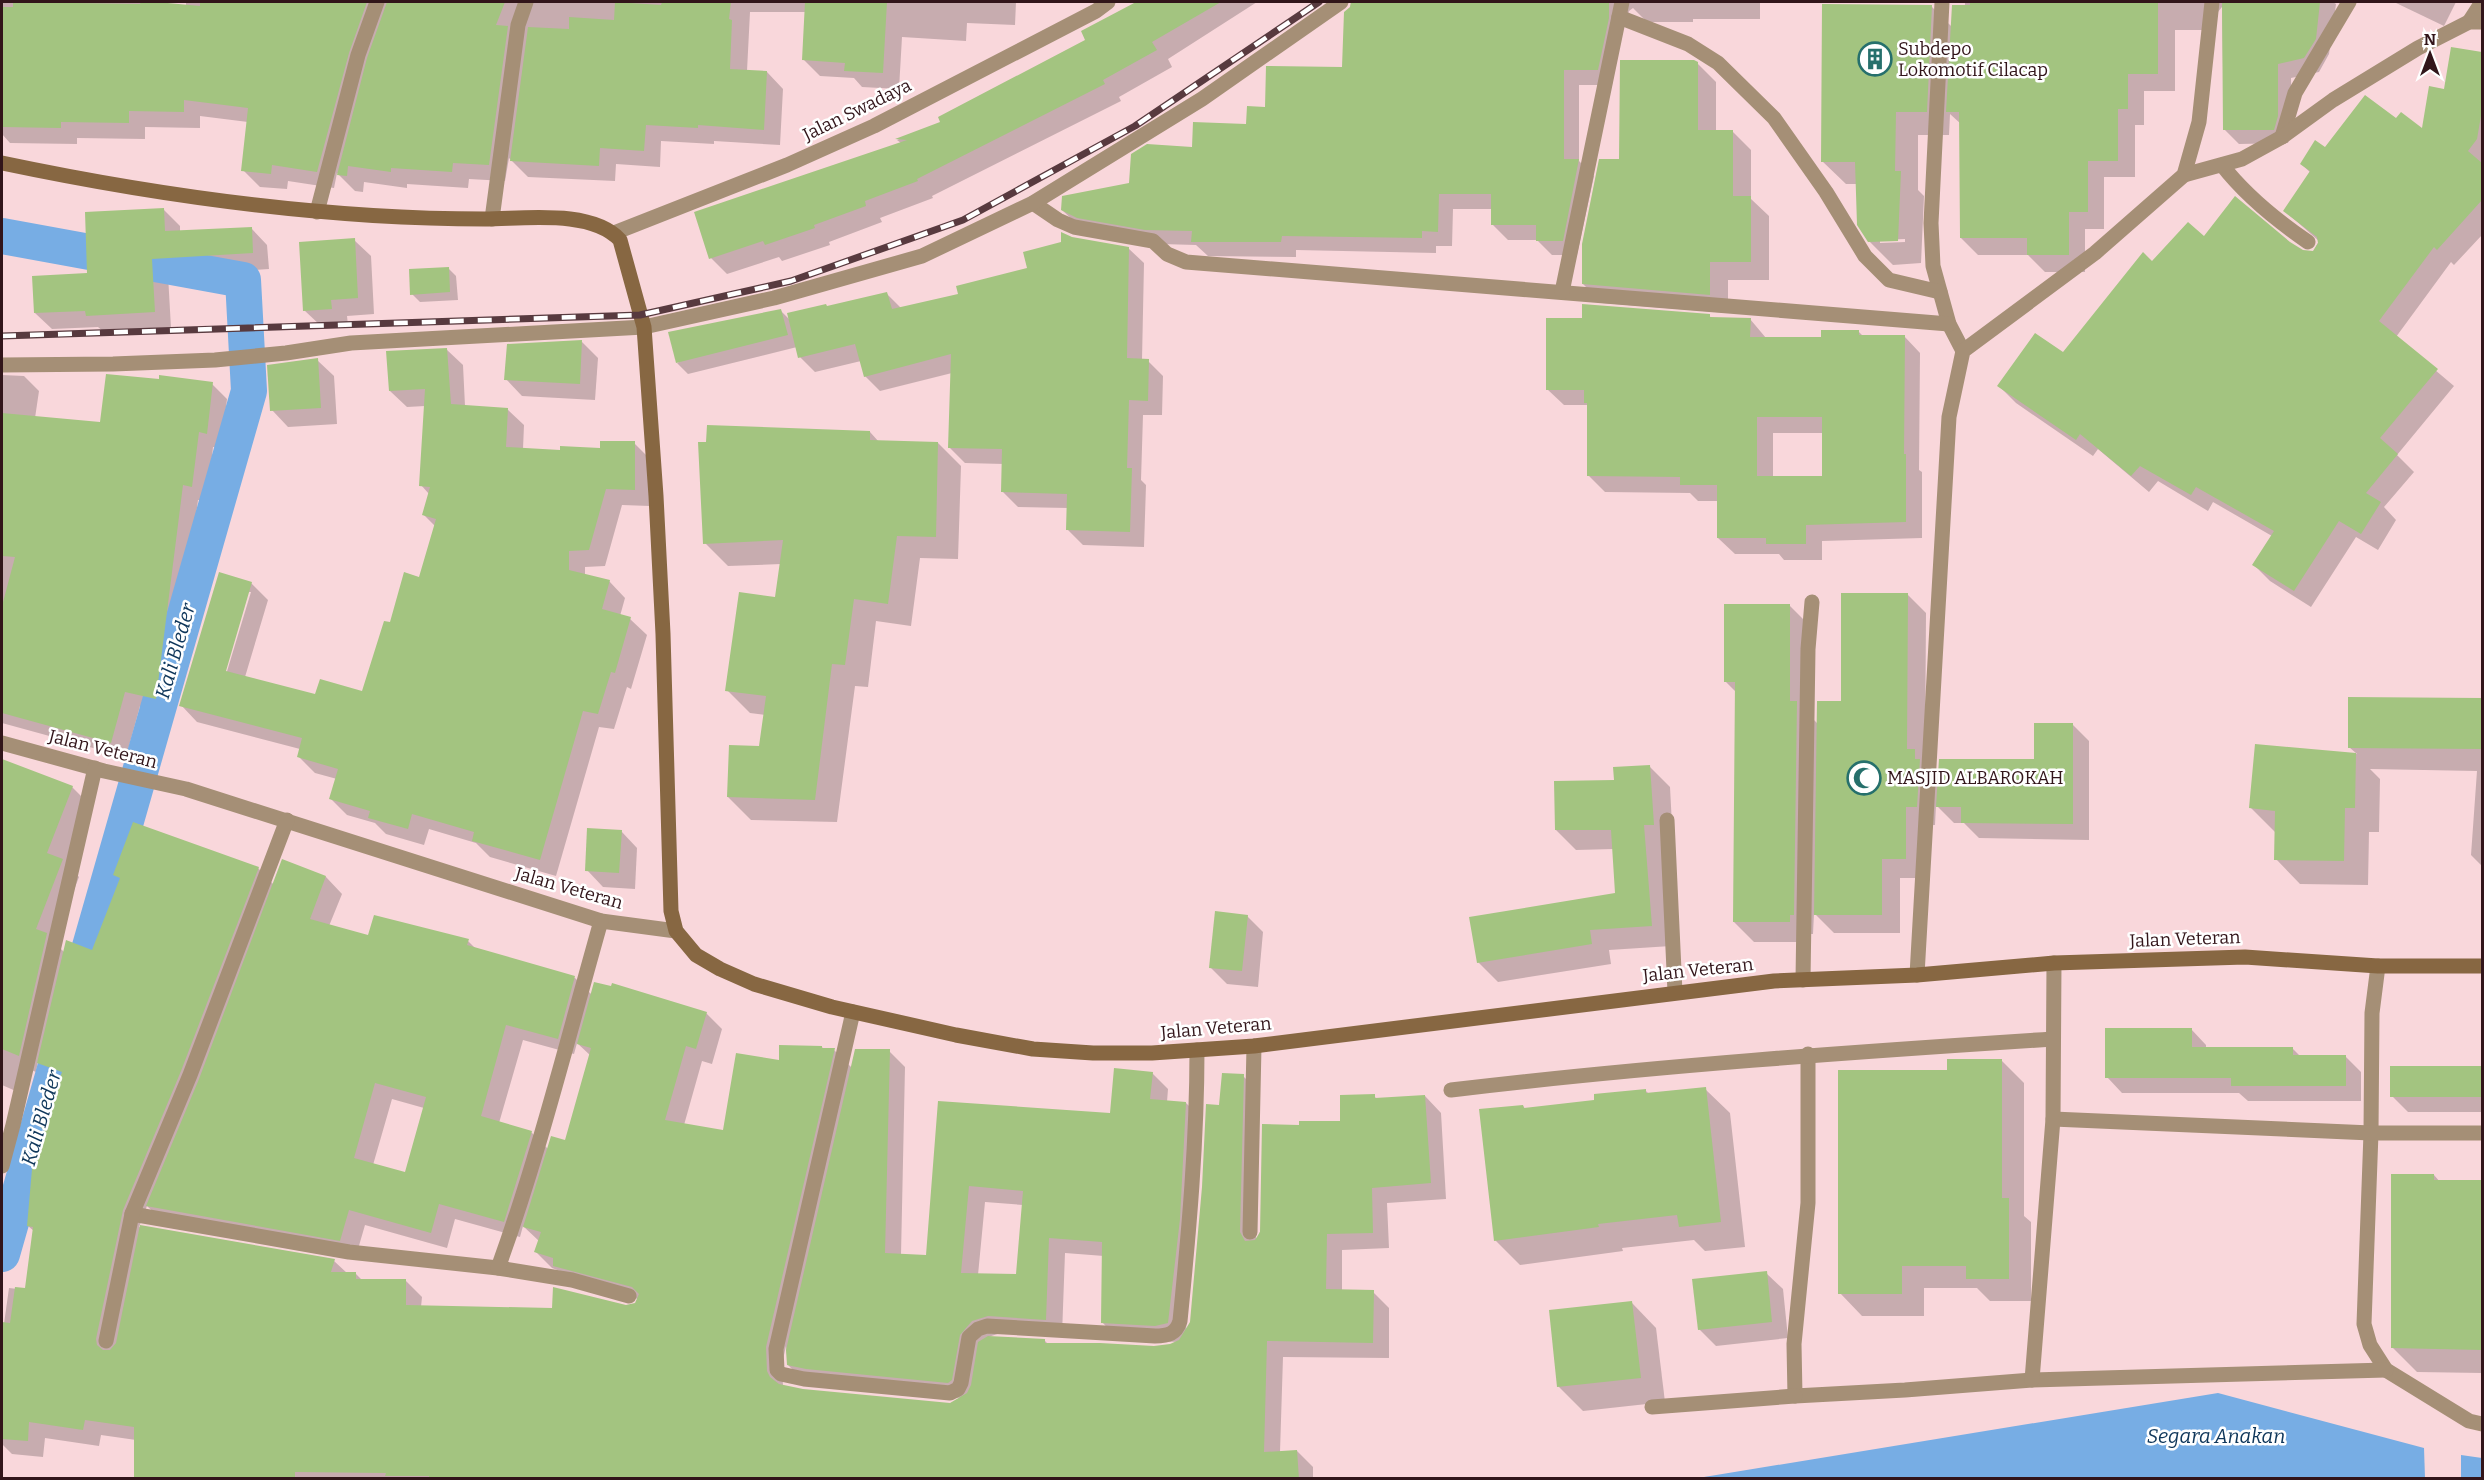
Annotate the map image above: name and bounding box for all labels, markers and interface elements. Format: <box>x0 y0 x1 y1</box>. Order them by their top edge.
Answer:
north arrow <box>2400 24 2460 84</box>
text: N <box>2424 30 2436 49</box>
place label: Subdepo Lokomotif Cilacap <box>1898 38 2048 81</box>
building icon: Subdepo Lokomotif Cilacap <box>1857 41 1893 77</box>
street label: Jalan Swadaya <box>798 74 915 146</box>
water label: Kali Bleder <box>150 600 200 701</box>
street label: Jalan Veteran <box>46 725 160 773</box>
mosque icon: MASJID ALBAROKAH <box>1846 760 1882 796</box>
place label: MASJID ALBAROKAH <box>1887 767 2063 789</box>
street label: Jalan Veteran <box>512 862 626 914</box>
street label: Jalan Veteran <box>2128 926 2241 952</box>
street label: Jalan Veteran <box>1641 953 1755 987</box>
street label: Jalan Veteran <box>1159 1012 1273 1044</box>
water label: Kali Bleder <box>16 1067 66 1168</box>
water label: Segara Anakan <box>2147 1424 2285 1448</box>

